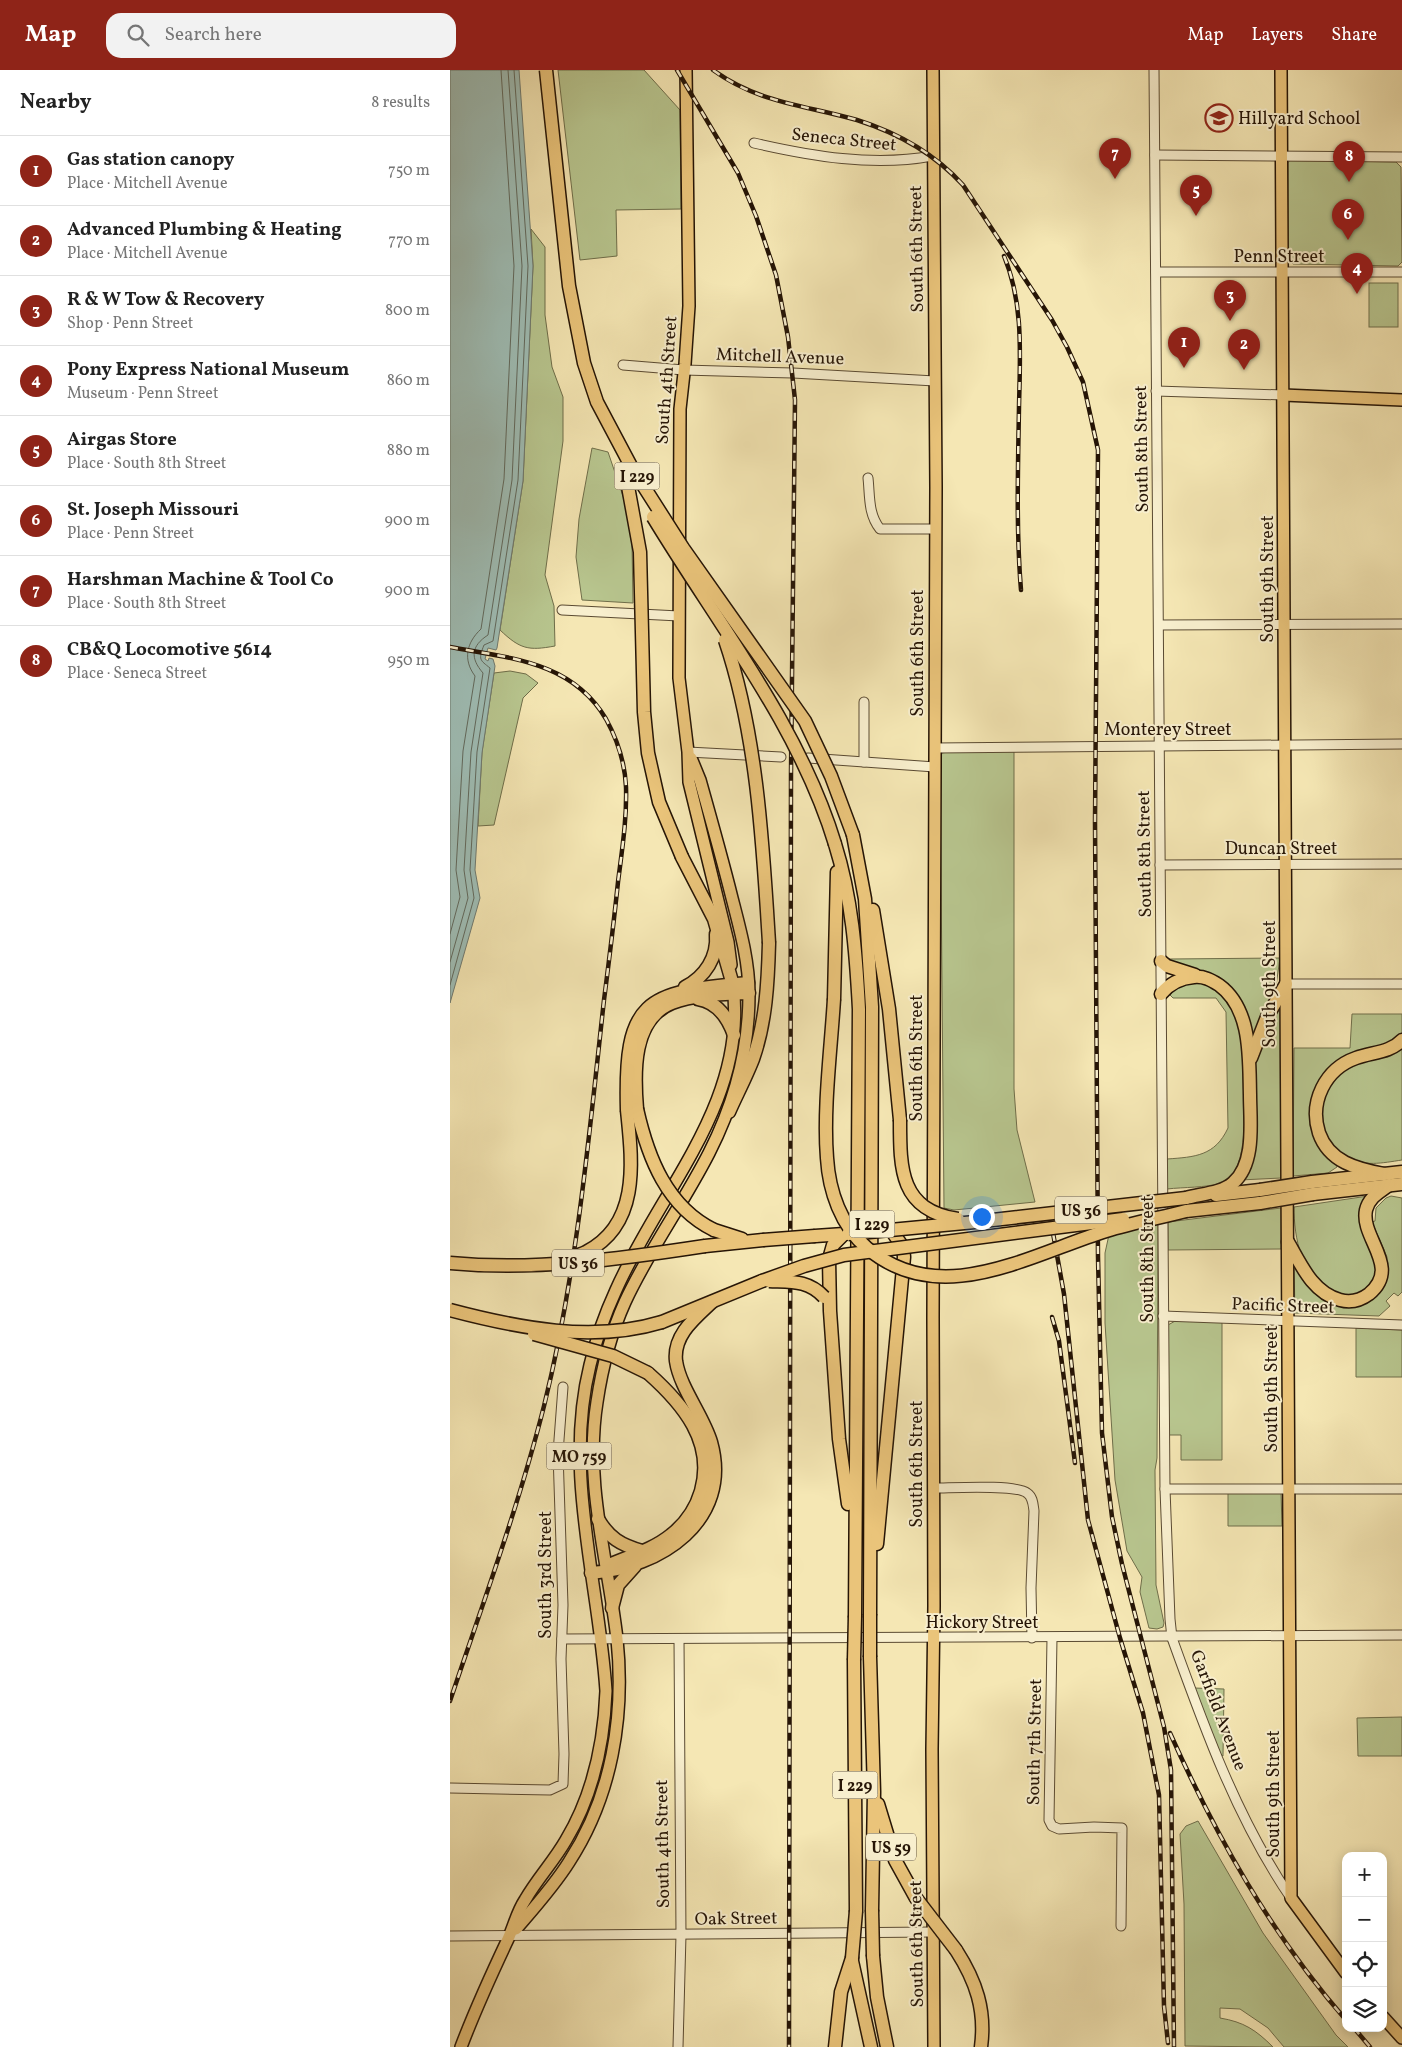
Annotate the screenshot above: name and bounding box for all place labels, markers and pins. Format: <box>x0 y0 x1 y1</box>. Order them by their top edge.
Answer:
school or university icon: Hillyard School <box>1204 103 1234 133</box>
place label: Hillyard School <box>1238 107 1360 132</box>
pin: 7 <box>1099 138 1131 179</box>
pin: 8 <box>1333 141 1365 182</box>
pin: 5 <box>1180 175 1212 216</box>
pin: 6 <box>1332 199 1364 240</box>
pin: 4 <box>1341 253 1373 294</box>
pin: 3 <box>1214 280 1246 321</box>
pin: 1 <box>1168 327 1200 368</box>
pin: 2 <box>1228 329 1260 370</box>

